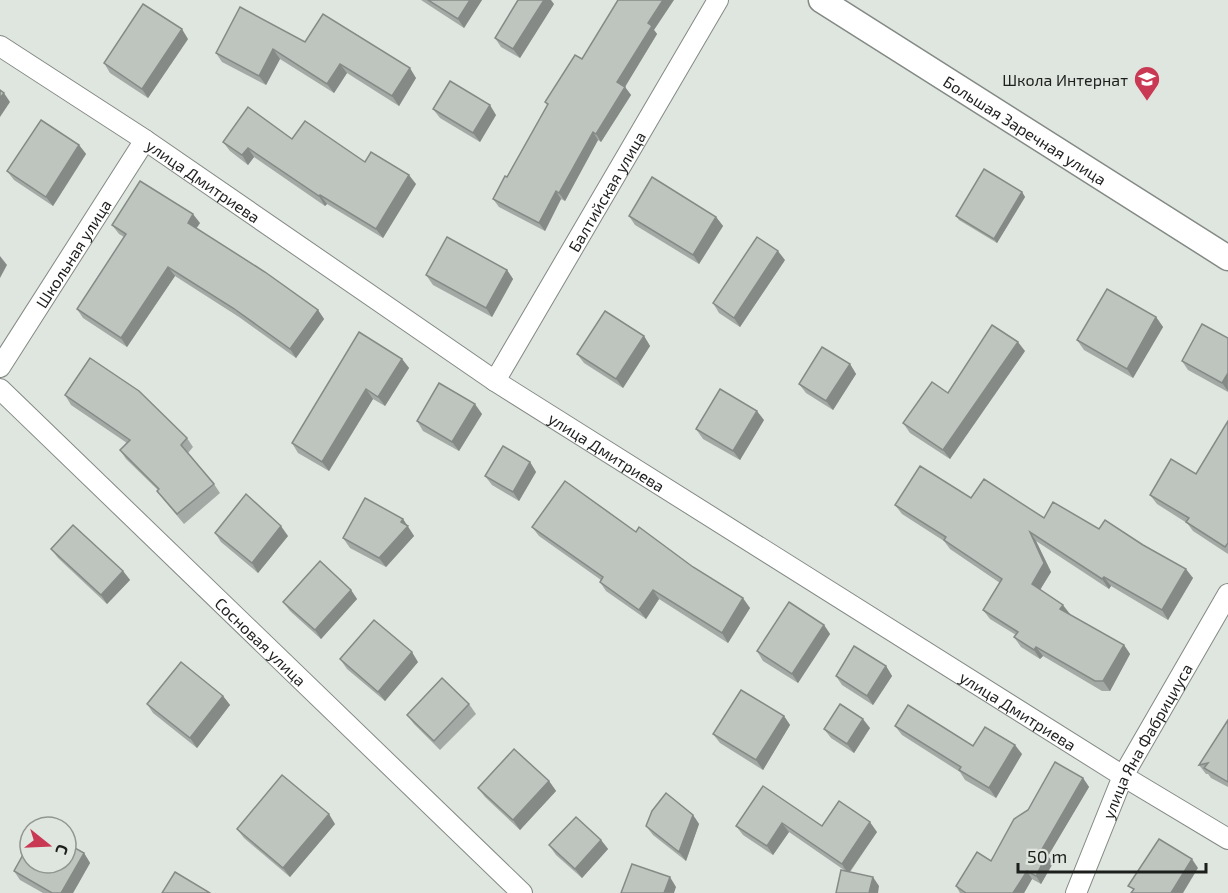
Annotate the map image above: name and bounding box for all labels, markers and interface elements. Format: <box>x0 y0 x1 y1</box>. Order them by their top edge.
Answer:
school or university icon: Школа Интернат <box>1132 64 1162 102</box>
place label: Школа Интернат <box>1002 70 1128 89</box>
street label: Большая Заречная улица <box>940 71 1110 188</box>
street label: Балтийская улица <box>563 127 649 255</box>
street label: улица Дмитриева <box>143 135 264 226</box>
street label: Школьная улица <box>31 196 114 311</box>
street label: улица Дмитриева <box>545 408 669 495</box>
street label: Сосновая улица <box>212 593 311 689</box>
street label: улица Яна Фабрициуса <box>1097 660 1196 822</box>
street label: улица Дмитриева <box>956 667 1080 754</box>
north arrow <box>18 815 78 875</box>
scale bar <box>1018 836 1206 874</box>
text: С <box>52 842 73 857</box>
text: 50 m <box>1027 845 1067 867</box>

